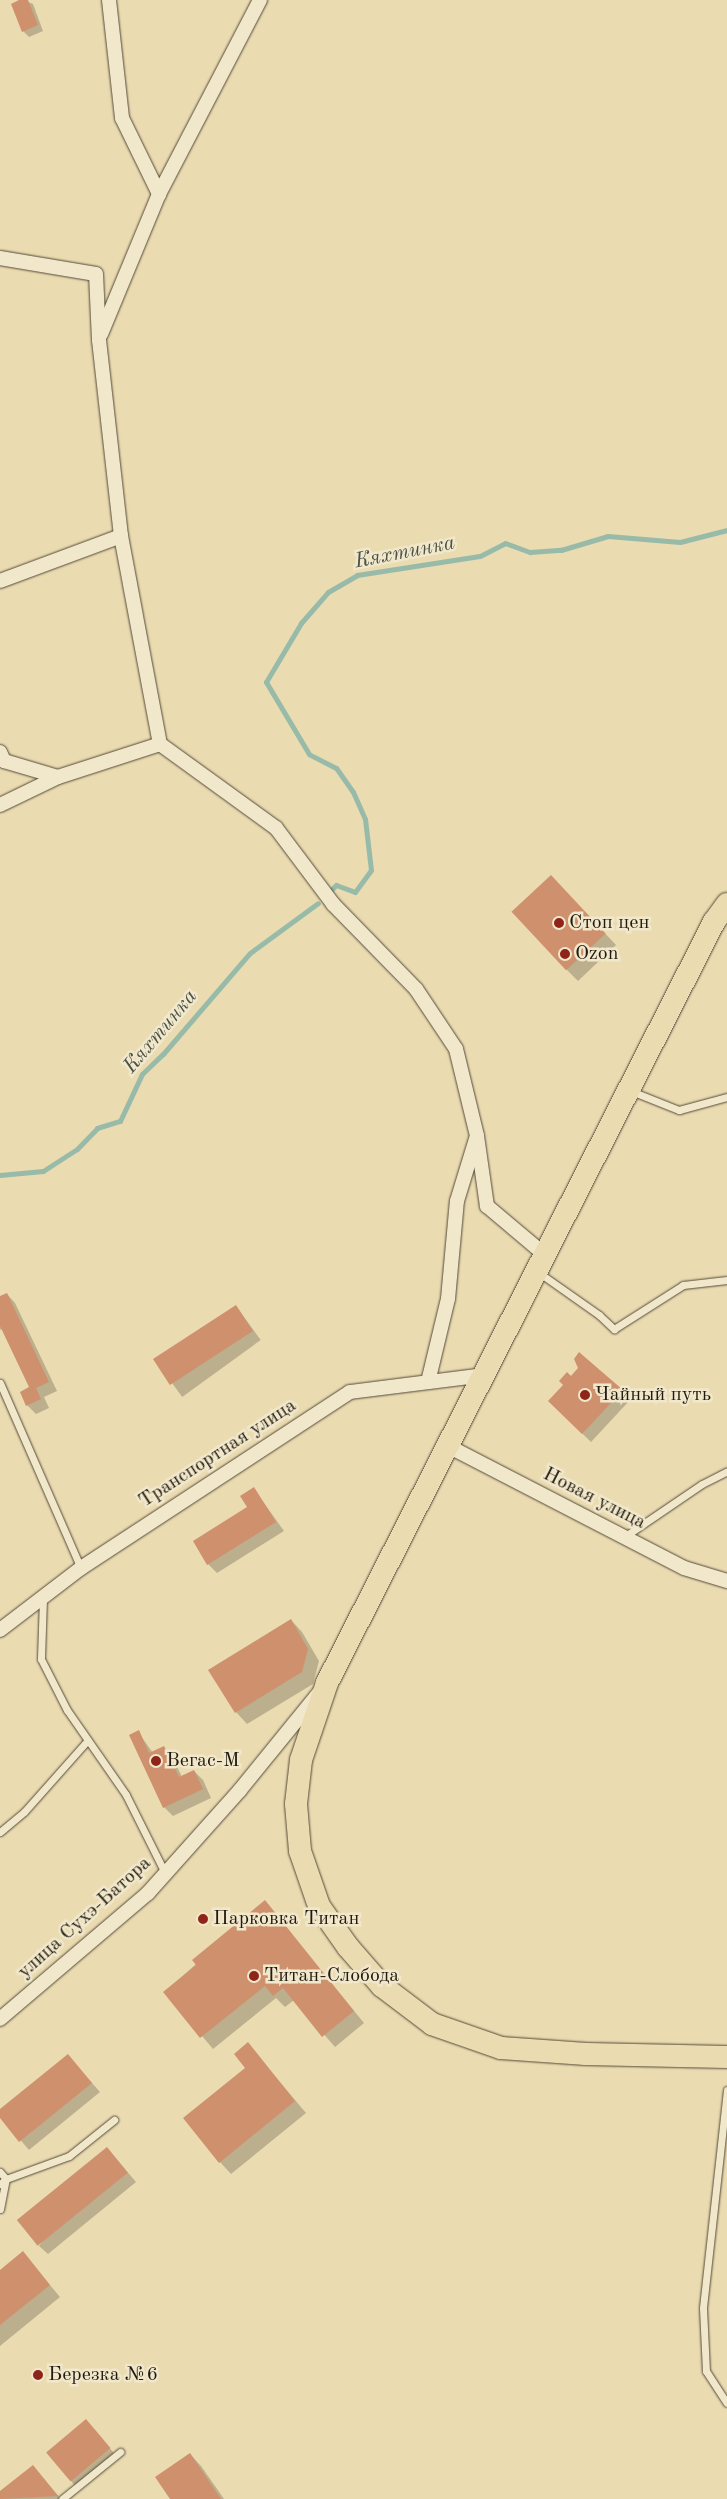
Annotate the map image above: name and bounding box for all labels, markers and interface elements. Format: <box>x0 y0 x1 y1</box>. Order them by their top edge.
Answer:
water label: Кяхтинка <box>353 531 457 575</box>
place label: Стоп цен <box>569 911 649 935</box>
marker: Стоп цен <box>553 917 565 929</box>
place label: Ozon <box>575 942 619 966</box>
marker: Ozon <box>559 948 571 960</box>
water label: Кяхтинка <box>119 985 203 1079</box>
place label: Чайный путь <box>595 1383 711 1407</box>
marker: Чайный путь <box>579 1389 591 1401</box>
street label: Транспортная улица <box>135 1394 301 1514</box>
street label: Новая улица <box>539 1463 649 1535</box>
place label: Вегас-М <box>166 1749 240 1773</box>
marker: Вегас-М <box>150 1755 162 1767</box>
street label: улица Сухэ-Батора <box>13 1852 157 1984</box>
place label: Парковка Титан <box>213 1907 359 1931</box>
marker: Парковка Титан <box>197 1913 209 1925</box>
place label: Титан-Слобода <box>264 1964 399 1988</box>
marker: Титан-Слобода <box>248 1970 260 1982</box>
place label: Березка №6 <box>48 2363 158 2387</box>
marker: Березка №6 <box>32 2369 44 2381</box>

